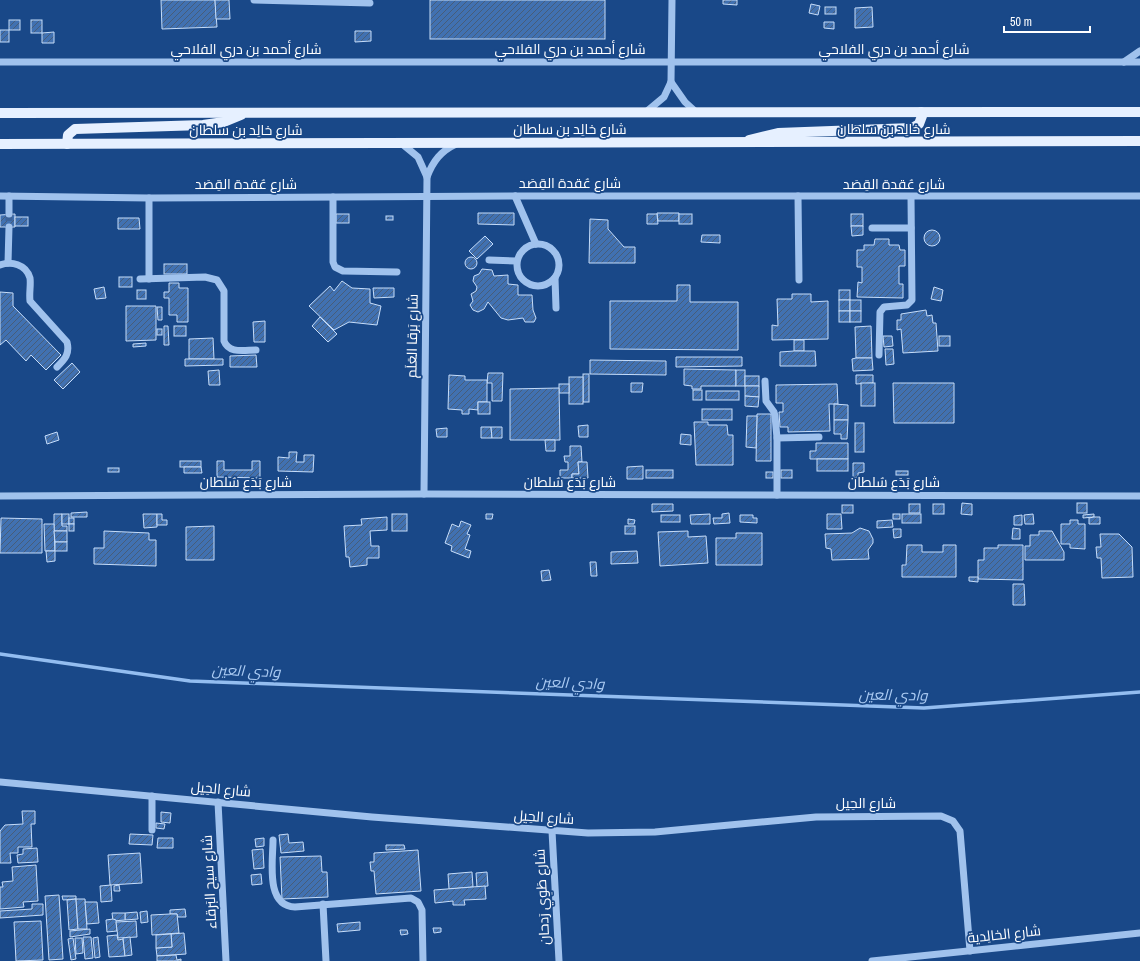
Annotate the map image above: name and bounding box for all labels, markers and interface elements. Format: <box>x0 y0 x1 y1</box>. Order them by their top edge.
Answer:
scale bar <box>1004 8 1090 34</box>
text: 50 m <box>1010 14 1032 30</box>
street label: شارع أحمد بن دري الفلاحي <box>171 40 321 61</box>
street label: شارع أحمد بن دري الفلاحي <box>495 40 645 61</box>
street label: شارع أحمد بن دري الفلاحي <box>819 40 969 61</box>
street label: شارع خالِد بن سلطان <box>513 120 627 138</box>
street label: شارع خالِد بن سلطان <box>837 120 951 138</box>
street label: شارع خالِد بن سلطان <box>189 121 303 139</box>
street label: شارع عُقدة القِصَد <box>519 174 621 192</box>
street label: شارع عُقدة القِصَد <box>195 175 297 193</box>
street label: شارع عُقدة القِصَد <box>843 175 945 193</box>
street label: شارع بَرقا العَلَم <box>402 294 423 378</box>
street label: شارع بَدَع سُلطان <box>200 473 292 491</box>
street label: شارع بَدَع سُلطان <box>524 473 616 491</box>
street label: شارع بَدَع سُلطان <box>848 473 940 491</box>
water label: وادي العين <box>211 659 282 684</box>
water label: وادي العين <box>535 671 606 696</box>
water label: وادي العين <box>858 683 928 708</box>
street label: شارع الحِيل <box>190 777 252 801</box>
street label: شارع الحِيل <box>836 794 896 812</box>
street label: شارع الحِيل <box>513 806 575 828</box>
street label: شارع سيح البَرقاء <box>198 835 220 929</box>
street label: شارع طَوِي رَدحان <box>530 848 557 946</box>
street label: شارع الخالِدية <box>966 921 1042 947</box>

